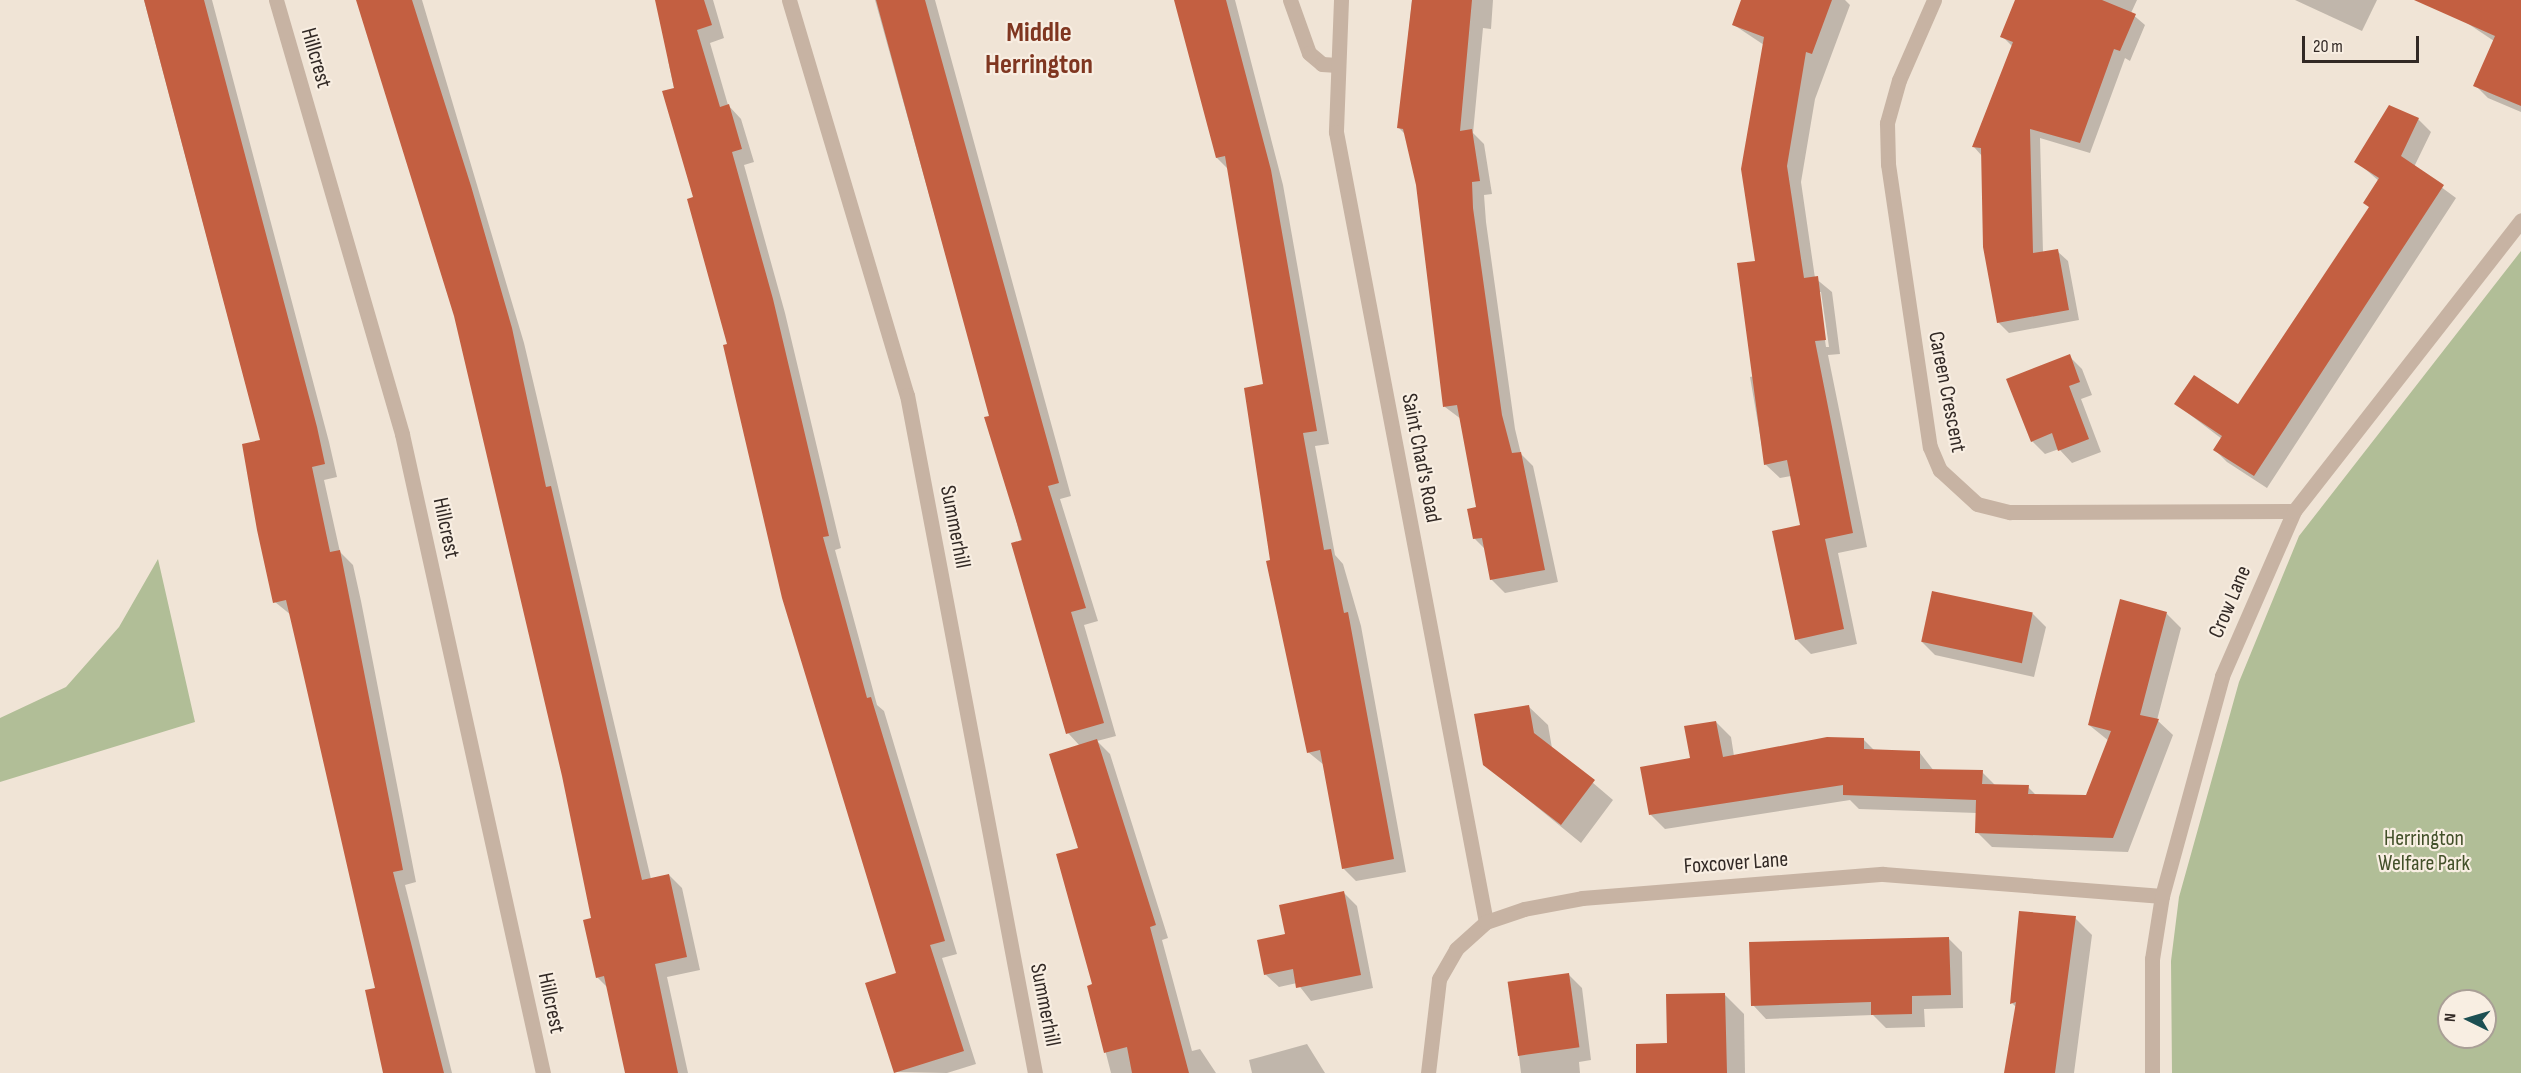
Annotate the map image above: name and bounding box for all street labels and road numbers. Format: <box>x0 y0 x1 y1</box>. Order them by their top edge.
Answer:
street label: Hillcrest <box>295 25 337 91</box>
street label: Careen Crescent <box>1922 329 1972 455</box>
street label: Saint Chad's Road <box>1396 391 1446 525</box>
street label: Summerhill <box>934 483 976 571</box>
street label: Hillcrest <box>427 495 465 561</box>
street label: Crow Lane <box>2203 562 2257 642</box>
street label: Foxcover Lane <box>1683 846 1789 880</box>
street label: Summerhill <box>1024 961 1066 1049</box>
street label: Hillcrest <box>532 970 570 1036</box>

